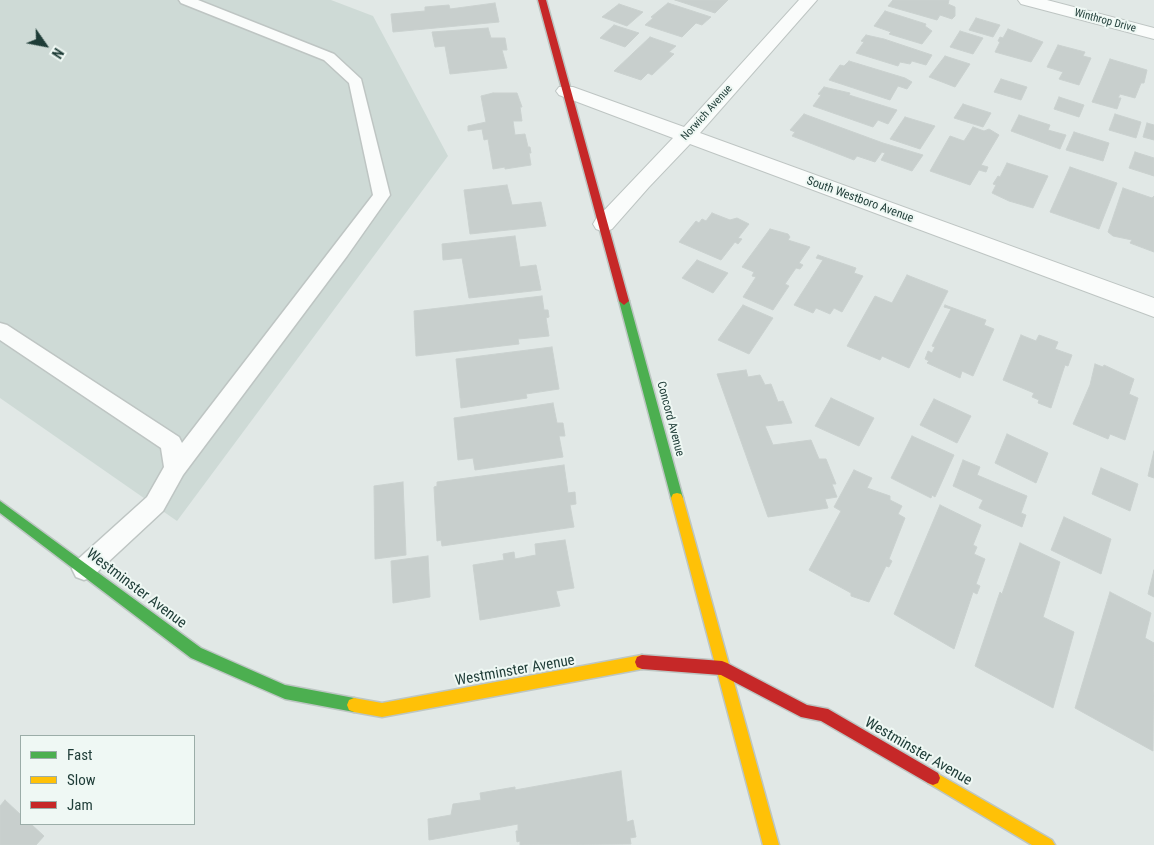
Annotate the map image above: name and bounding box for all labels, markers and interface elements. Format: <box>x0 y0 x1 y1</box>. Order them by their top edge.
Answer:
street label: Winthrop Drive <box>1073 6 1137 36</box>
north arrow <box>20 20 70 70</box>
text: N <box>49 45 67 61</box>
street label: Norwich Avenue <box>679 83 735 143</box>
street label: South Westboro Avenue <box>805 174 915 226</box>
street label: Concord Avenue <box>653 380 687 458</box>
street label: Westminster Avenue <box>82 545 190 633</box>
street label: Westminster Avenue <box>454 652 576 690</box>
street label: Westminster Avenue <box>861 714 975 790</box>
legend <box>20 735 195 825</box>
text: Fast <box>67 746 92 764</box>
text: Slow <box>67 771 96 789</box>
text: Jam <box>67 796 93 814</box>

